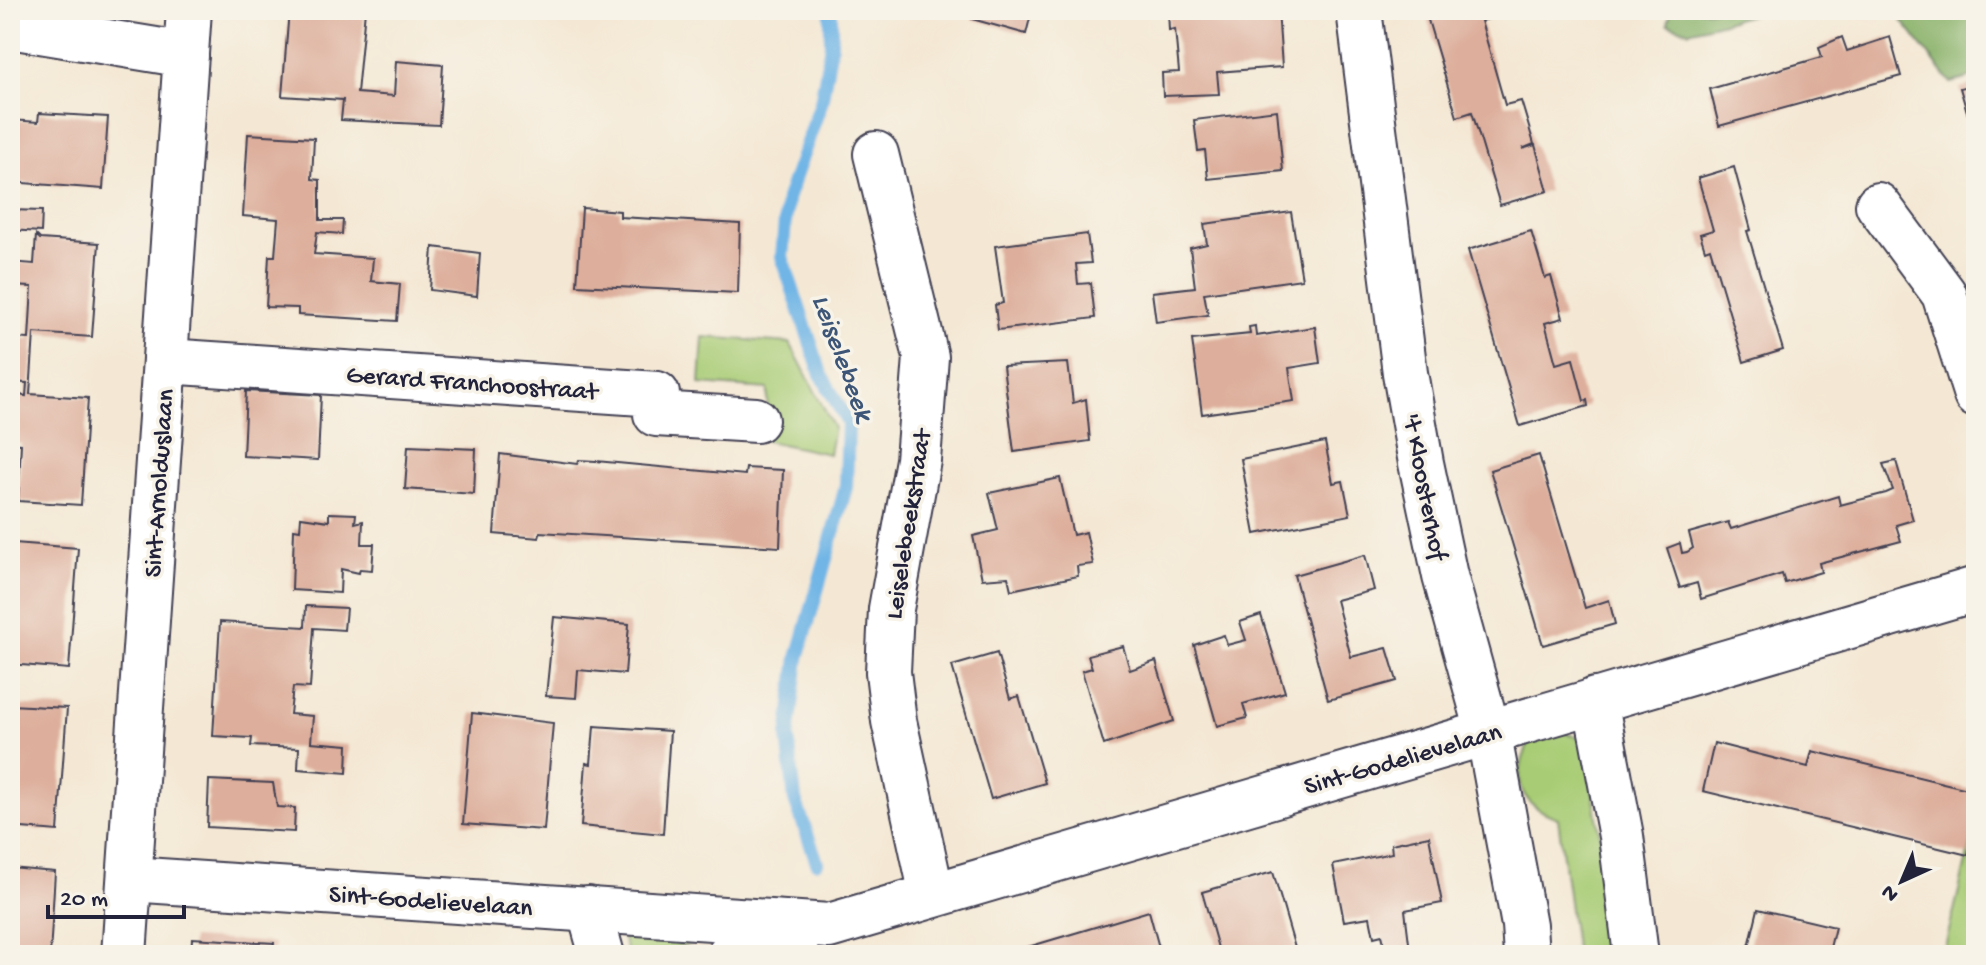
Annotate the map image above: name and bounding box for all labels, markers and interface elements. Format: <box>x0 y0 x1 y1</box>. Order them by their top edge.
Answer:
water label: Leiselebeek <box>803 291 880 429</box>
street label: Gerard Franchoostraat <box>345 361 601 410</box>
street label: Sint-Arnolduslaan <box>139 387 184 579</box>
street label: 't Kloosterhof <box>1393 411 1452 565</box>
street label: Leiselebeekstraat <box>880 425 941 622</box>
street label: Sint-Godelievelaan <box>1301 718 1506 804</box>
north arrow <box>1862 841 1942 921</box>
scale bar <box>48 869 184 919</box>
text: N <box>1877 878 1905 907</box>
street label: Sint-Godelievelaan <box>328 881 534 926</box>
text: 20 m <box>60 886 108 915</box>

